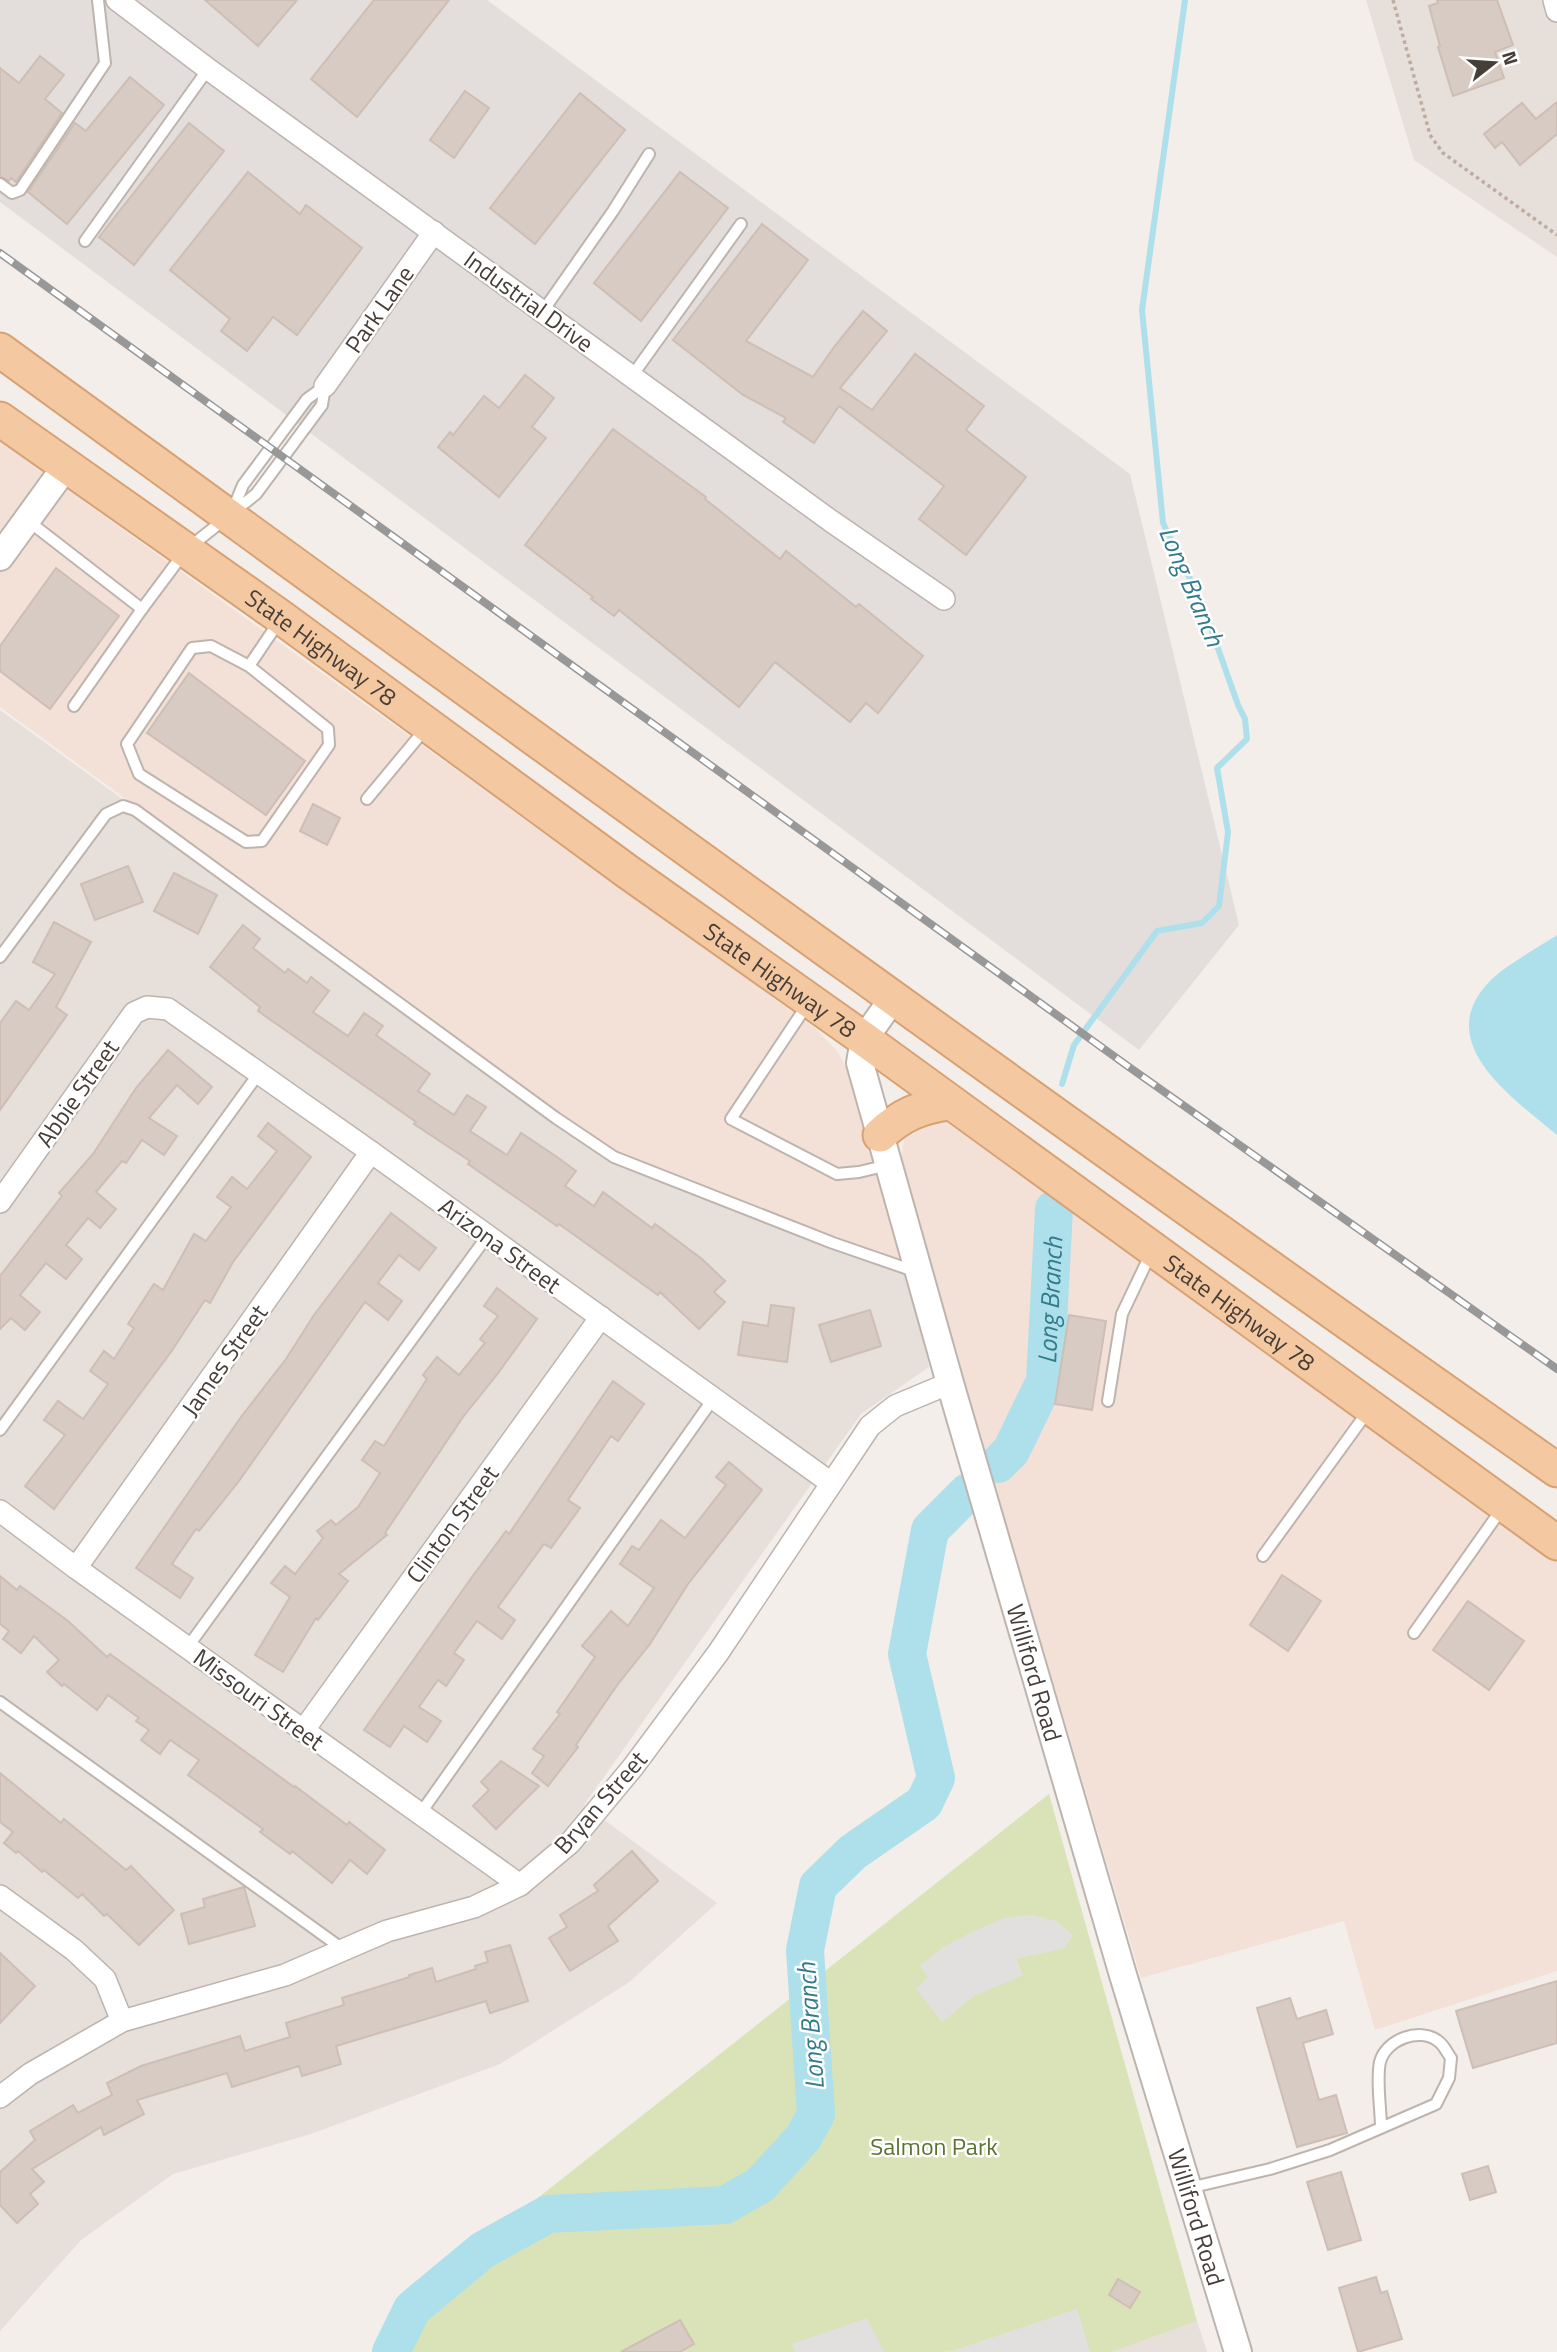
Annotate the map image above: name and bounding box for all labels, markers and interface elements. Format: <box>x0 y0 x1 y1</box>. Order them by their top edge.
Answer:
north arrow <box>1459 28 1529 98</box>
text: N <box>1495 47 1527 68</box>
street label: Industrial Drive <box>457 242 601 360</box>
street label: Park Lane <box>336 258 422 360</box>
water label: Long Branch <box>1149 520 1235 653</box>
street label: State Highway 78 <box>238 580 404 715</box>
street label: State Highway 78 <box>697 913 864 1046</box>
street label: Abbie Street <box>27 1031 128 1154</box>
street label: Arizona Street <box>431 1188 569 1302</box>
water label: Long Branch <box>1026 1235 1072 1365</box>
street label: State Highway 78 <box>1156 1245 1323 1380</box>
street label: James Street <box>172 1296 276 1423</box>
street label: Clinton Street <box>397 1457 507 1590</box>
street label: Williford Road <box>998 1600 1072 1745</box>
street label: Missouri Street <box>186 1639 332 1759</box>
street label: Bryan Street <box>545 1742 655 1862</box>
water label: Long Branch <box>786 1960 834 2091</box>
park label: Salmon Park <box>870 2128 998 2164</box>
street label: Williford Road <box>1159 2144 1235 2290</box>

